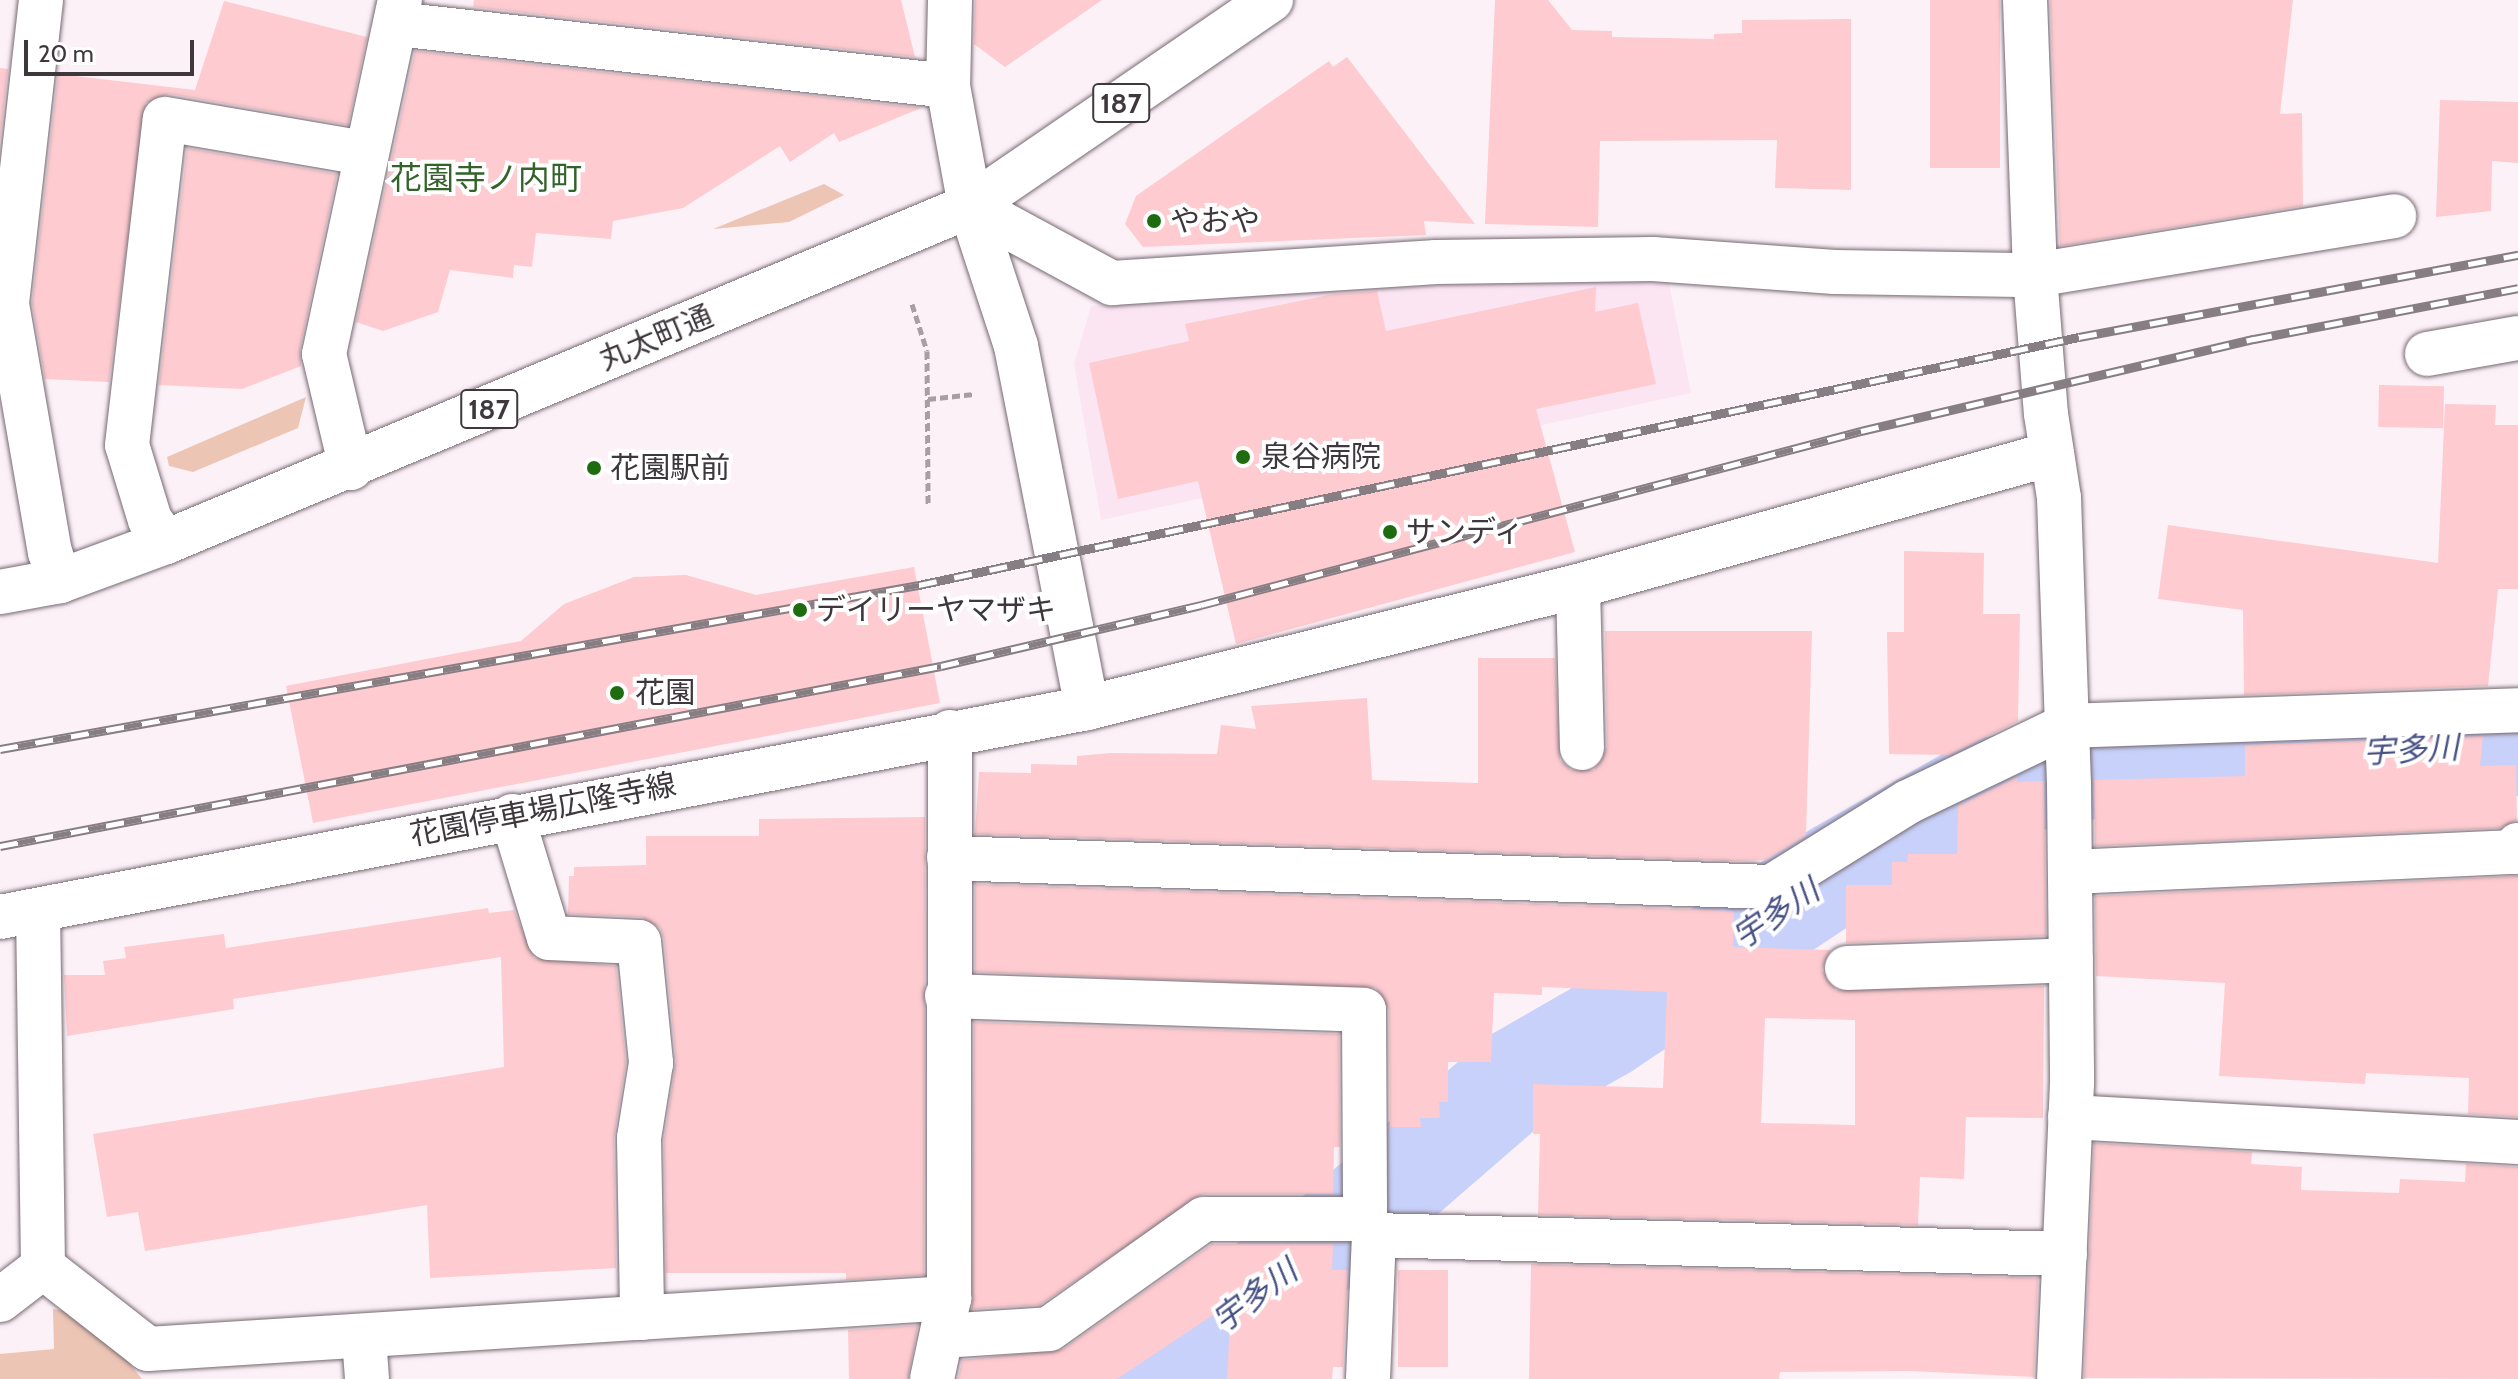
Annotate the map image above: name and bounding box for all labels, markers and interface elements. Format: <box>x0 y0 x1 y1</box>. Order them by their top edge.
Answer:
scale bar <box>28 24 198 74</box>
text: 20 m <box>38 39 94 68</box>
road number: 187 <box>1091 79 1151 127</box>
district label: 花園寺ノ内町 <box>390 159 582 197</box>
place label: やおや <box>1170 203 1260 239</box>
marker: やおや <box>1145 212 1163 230</box>
street label: 丸太町通 <box>594 298 718 378</box>
road number: 187 <box>459 385 519 433</box>
place label: 泉谷病院 <box>1261 439 1381 475</box>
marker: 泉谷病院 <box>1232 446 1254 468</box>
place label: 花園駅前 <box>610 450 730 486</box>
marker: 花園駅前 <box>585 459 603 477</box>
place label: サンディ <box>1406 514 1526 550</box>
marker: サンディ <box>1381 523 1399 541</box>
place label: デイリーヤマザキ <box>816 592 1056 628</box>
marker: デイリーヤマザキ <box>791 601 809 619</box>
place label: 花園 <box>635 675 695 711</box>
marker: 花園 <box>606 682 628 704</box>
water label: 宇多川 <box>2362 728 2460 772</box>
street label: 花園停車場広隆寺線 <box>407 767 679 853</box>
water label: 宇多川 <box>1725 871 1827 957</box>
water label: 宇多川 <box>1205 1252 1305 1340</box>

